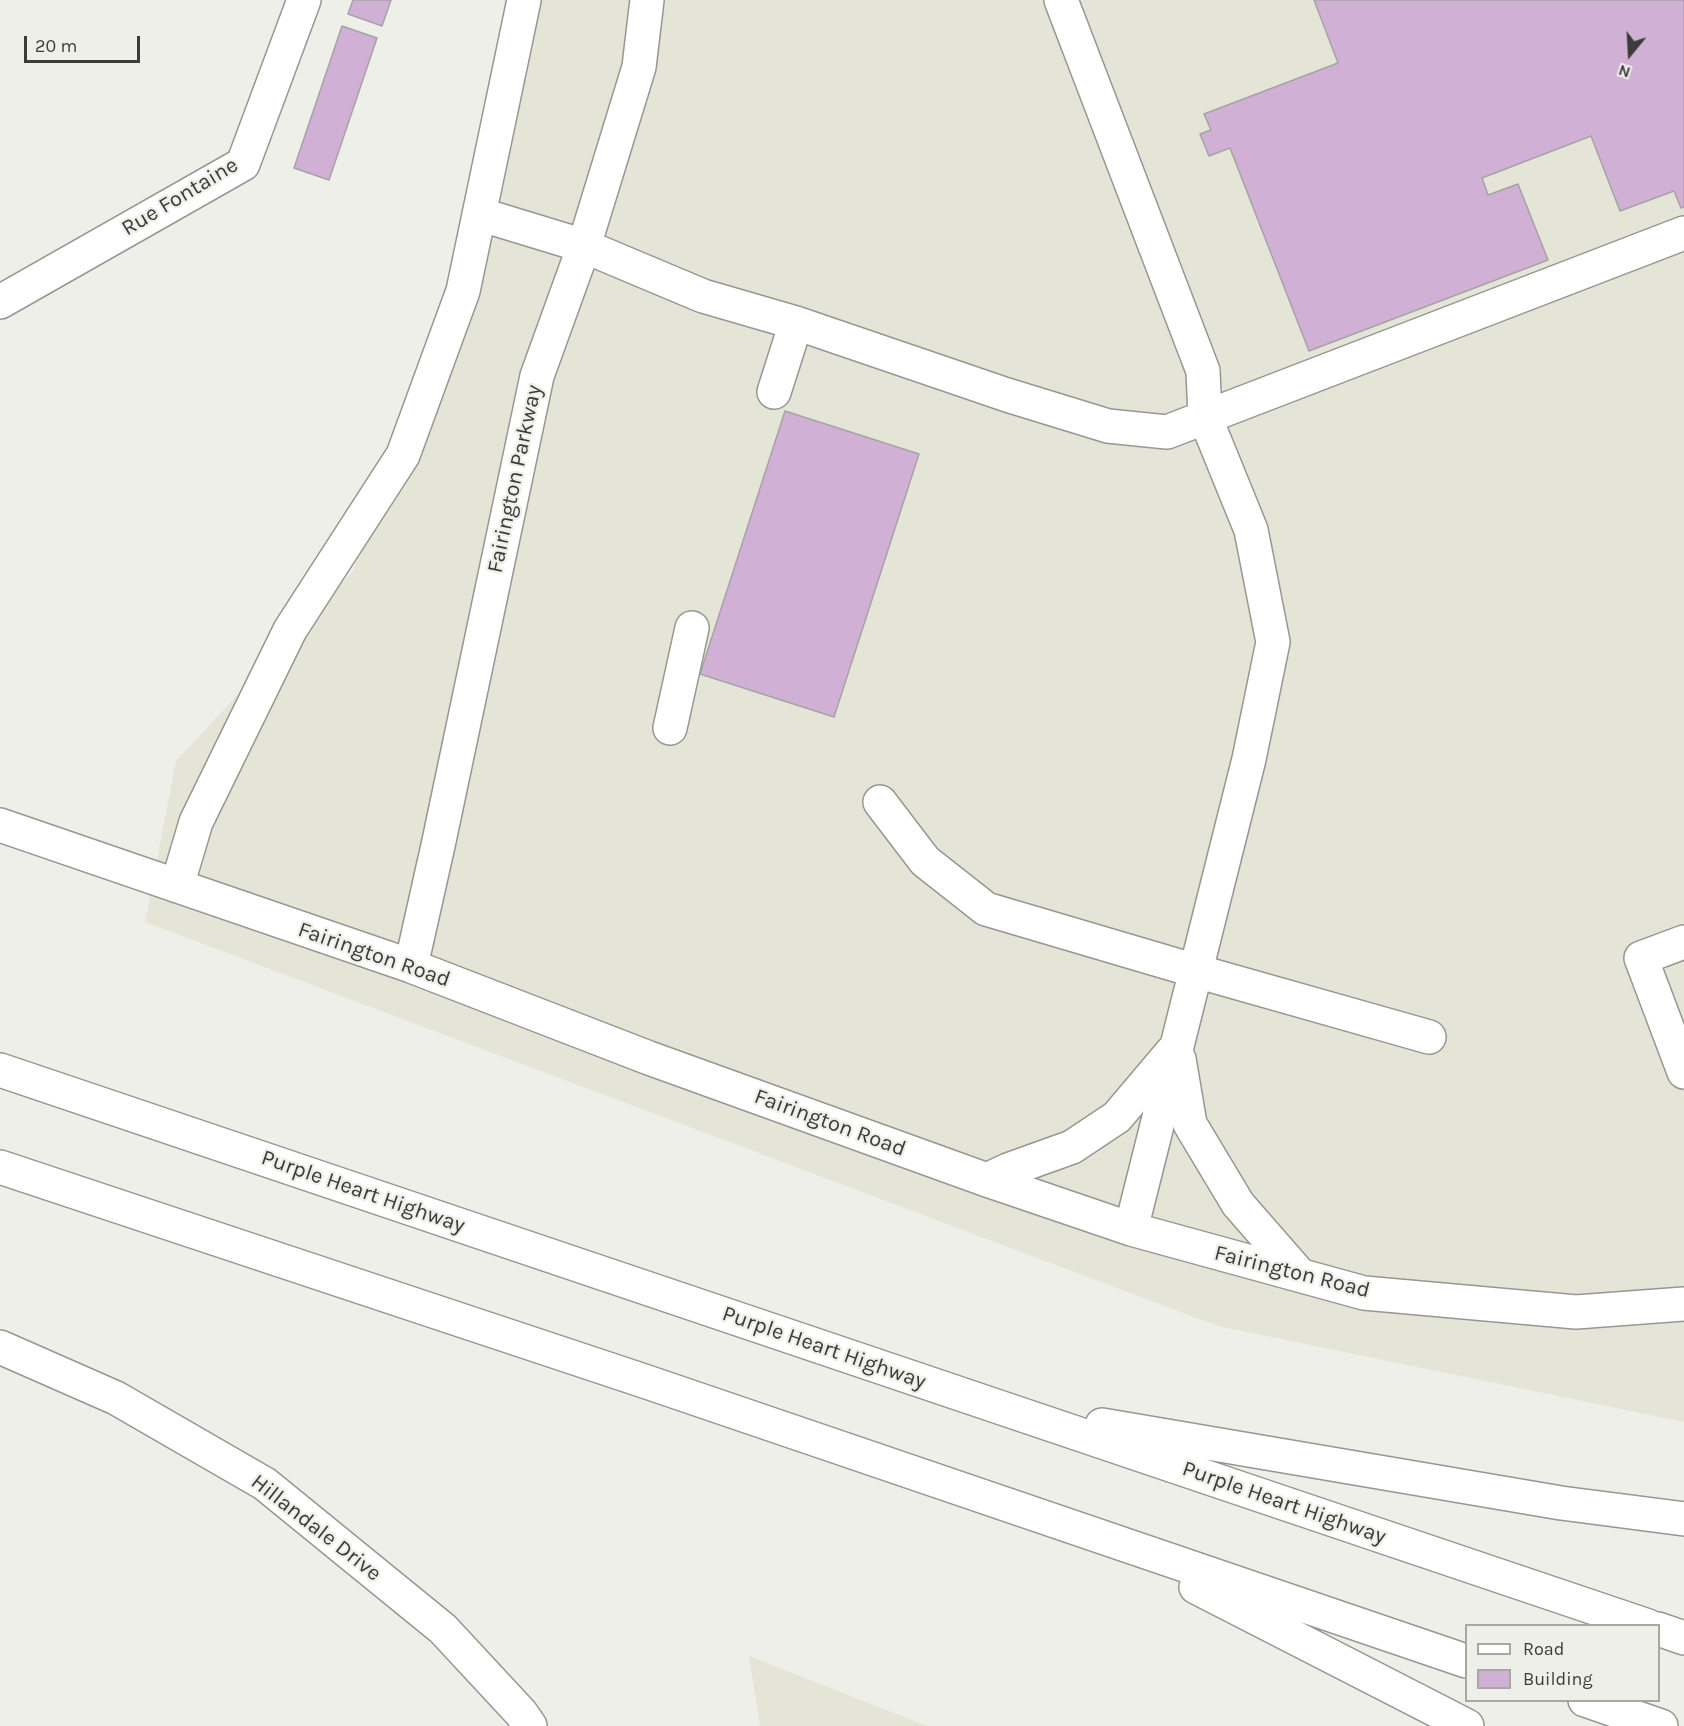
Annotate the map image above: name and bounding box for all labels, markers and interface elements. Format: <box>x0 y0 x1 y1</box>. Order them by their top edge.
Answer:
scale bar <box>27 24 142 62</box>
north arrow <box>1600 24 1660 84</box>
text: 20 m <box>35 35 77 57</box>
text: N <box>1616 61 1633 82</box>
street label: Rue Fontaine <box>117 152 243 242</box>
street label: Fairington Parkway <box>482 383 548 575</box>
street label: Fairington Road <box>294 917 454 993</box>
street label: Fairington Road <box>751 1083 909 1163</box>
street label: Purple Heart Highway <box>258 1145 468 1239</box>
street label: Fairington Road <box>1212 1240 1372 1304</box>
street label: Purple Heart Highway <box>719 1301 929 1395</box>
street label: Purple Heart Highway <box>1179 1456 1389 1550</box>
street label: Hillandale Drive <box>246 1469 386 1587</box>
legend <box>1465 1624 1660 1702</box>
text: Road <box>1523 1638 1564 1660</box>
text: Building <box>1523 1668 1593 1690</box>

